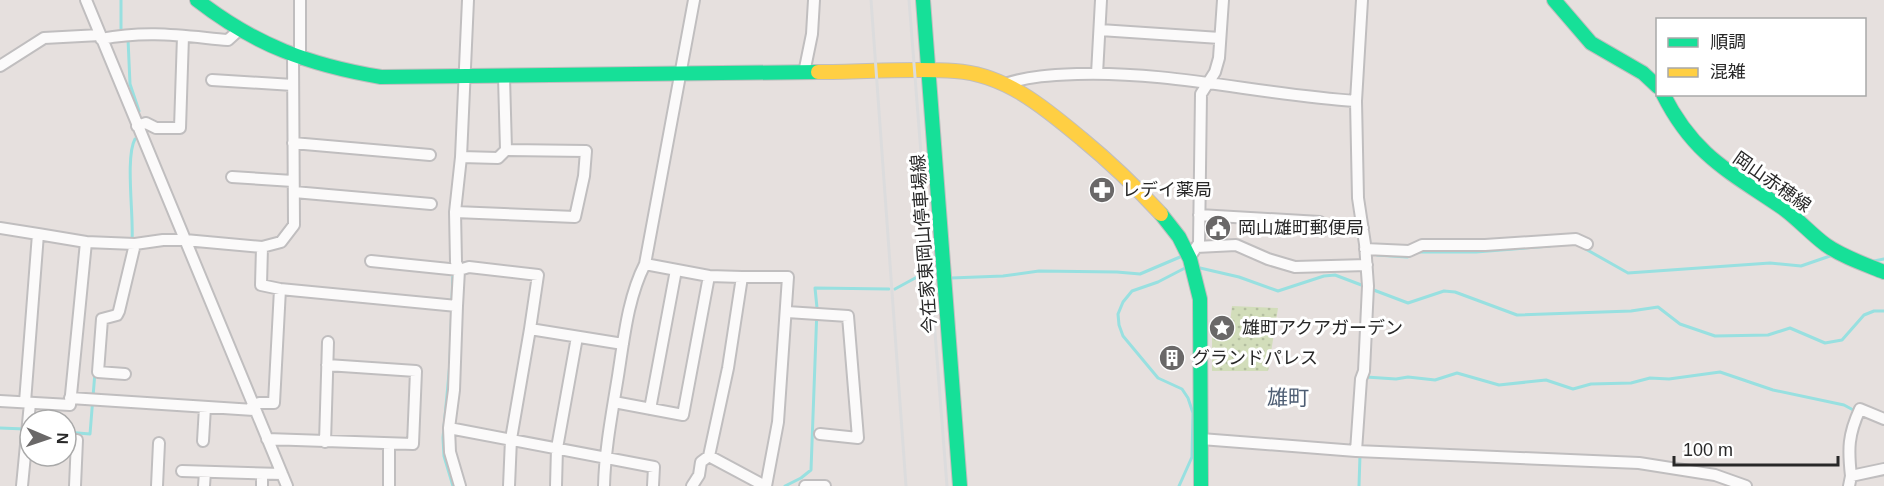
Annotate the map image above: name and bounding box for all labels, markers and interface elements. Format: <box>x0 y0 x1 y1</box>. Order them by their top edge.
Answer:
legend <box>1656 18 1866 96</box>
text: 順調 <box>1710 32 1746 52</box>
text: 混雑 <box>1710 62 1746 82</box>
street label: 岡山赤穂線 <box>1729 148 1815 216</box>
street label: 今在家東岡山停車場線 <box>908 154 940 334</box>
pharmacy icon: レデイ薬局 <box>1087 175 1117 205</box>
place label: レデイ薬局 <box>1122 180 1212 200</box>
public building icon: 岡山雄町郵便局 <box>1203 213 1233 243</box>
place label: 岡山雄町郵便局 <box>1238 218 1364 238</box>
place icon: 雄町アクアガーデン <box>1207 313 1237 343</box>
place label: 雄町アクアガーデン <box>1242 318 1403 338</box>
building icon: グランドパレス <box>1157 343 1187 373</box>
place label: グランドパレス <box>1192 348 1318 368</box>
district label: 雄町 <box>1267 386 1309 409</box>
north arrow <box>18 408 78 468</box>
scale bar <box>1674 429 1838 467</box>
text: N <box>54 432 71 445</box>
text: 100 m <box>1683 440 1733 460</box>

